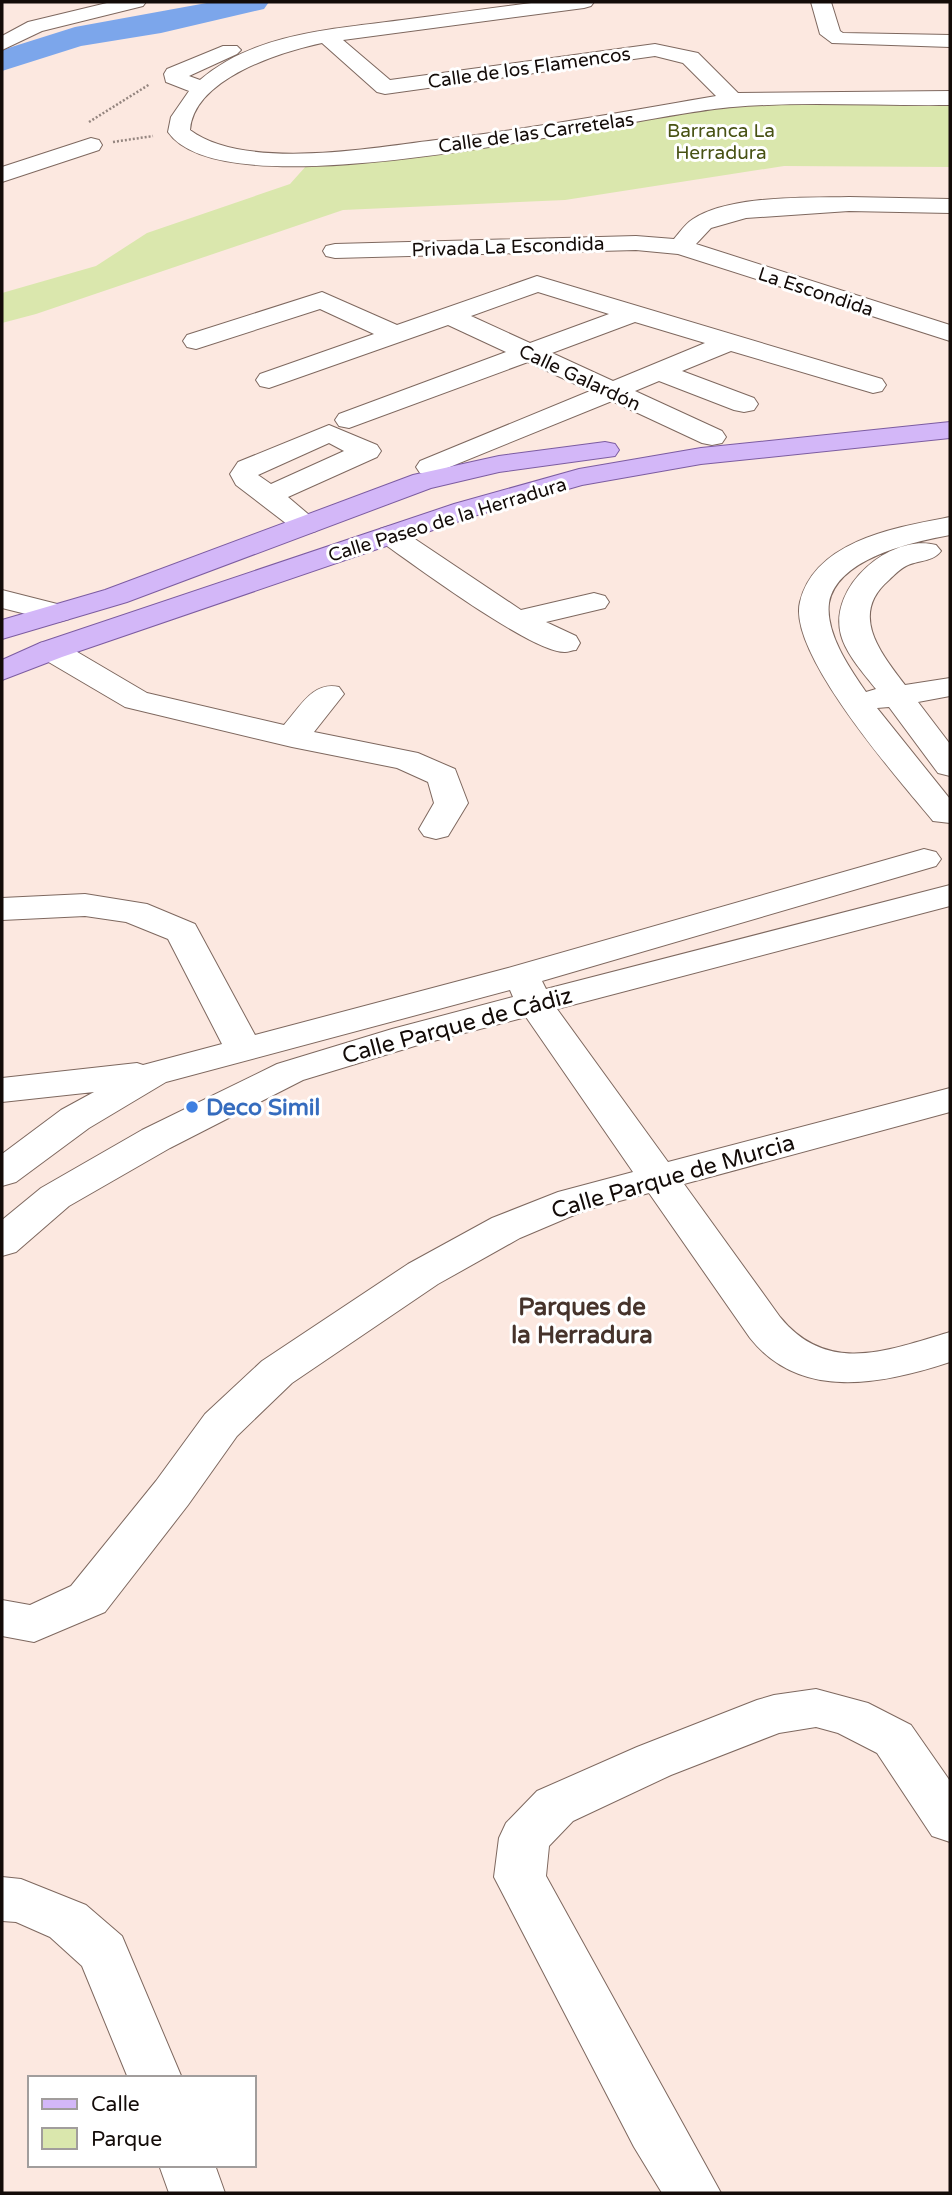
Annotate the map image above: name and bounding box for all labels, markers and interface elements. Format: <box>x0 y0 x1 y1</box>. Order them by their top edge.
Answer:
street label: Calle de los Flamencos <box>426 43 632 93</box>
street label: Calle de las Carretelas <box>437 108 635 158</box>
park label: Barranca La Herradura <box>667 120 775 164</box>
street label: Privada La Escondida <box>411 233 605 261</box>
street label: La Escondida <box>755 263 876 321</box>
street label: Calle Galardón <box>515 340 644 416</box>
street label: Calle Paseo de la Herradura <box>326 473 569 567</box>
street label: Calle Parque de Cádiz <box>339 982 575 1070</box>
place label: Deco Simil <box>206 1094 320 1122</box>
marker: Deco Simil <box>184 1099 200 1115</box>
street label: Calle Parque de Murcia <box>548 1129 798 1225</box>
district label: Parques de la Herradura <box>511 1293 653 1350</box>
legend <box>28 2076 256 2167</box>
text: Calle <box>91 2092 140 2117</box>
text: Parque <box>91 2127 162 2152</box>

